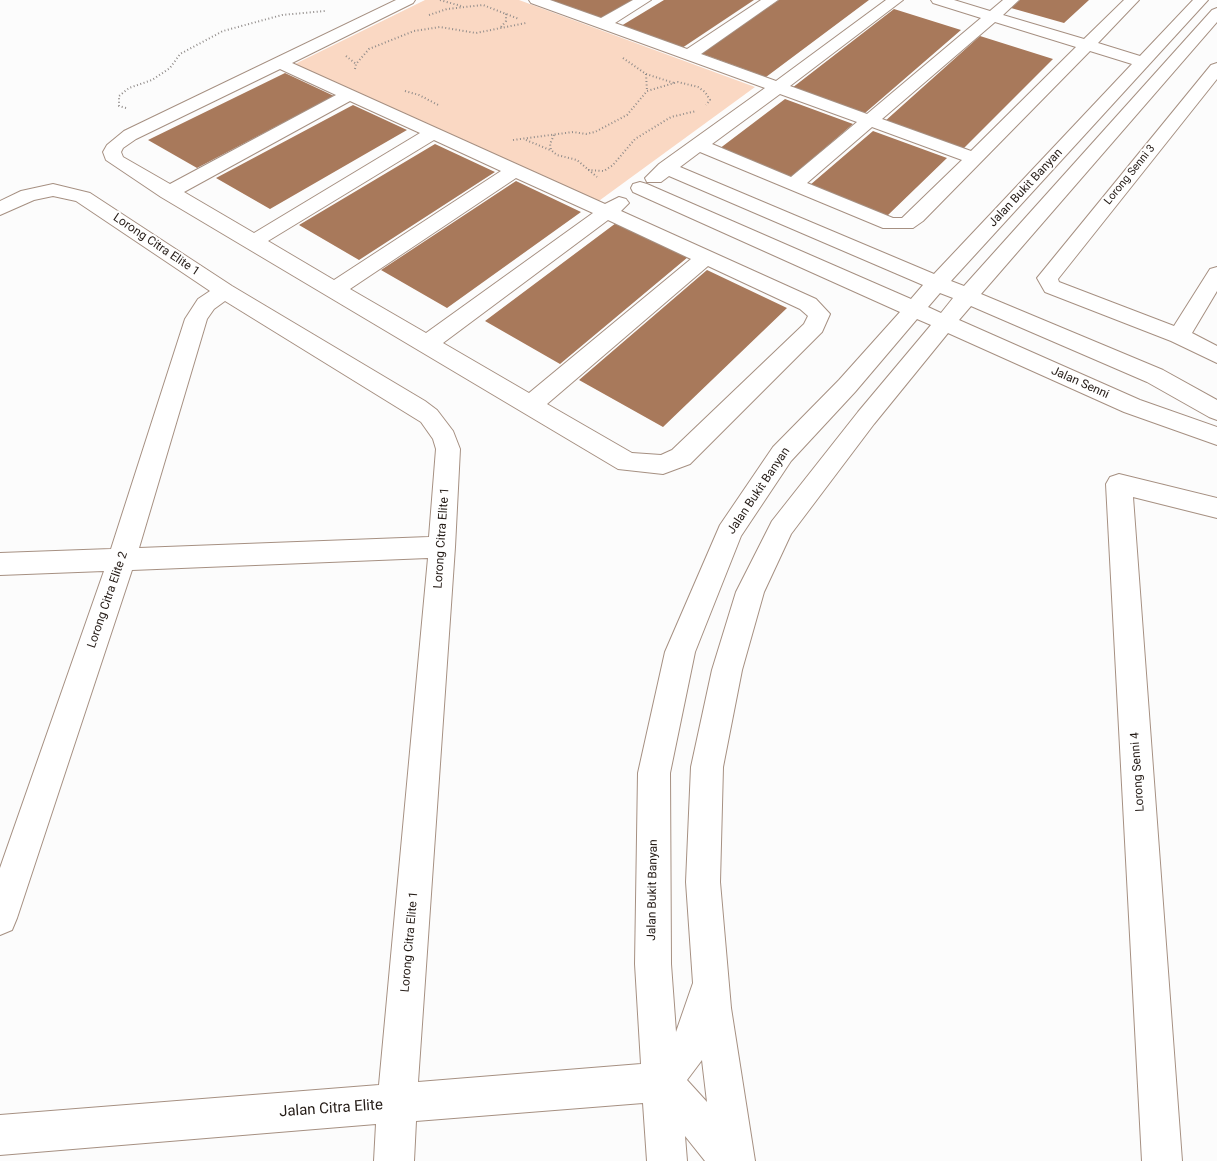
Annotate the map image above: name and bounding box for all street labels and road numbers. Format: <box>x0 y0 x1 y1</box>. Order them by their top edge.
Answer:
street label: Lorong Senni 3 <box>1102 142 1158 208</box>
street label: Jalan Bukit Banyan <box>986 146 1066 230</box>
street label: Lorong Citra Elite 1 <box>110 211 202 279</box>
street label: Jalan Senni <box>1049 364 1111 402</box>
street label: Jalan Bukit Banyan <box>725 445 793 537</box>
street label: Lorong Citra Elite 1 <box>431 487 453 589</box>
street label: Lorong Citra Elite 2 <box>85 550 131 650</box>
street label: Lorong Senni 4 <box>1128 732 1148 812</box>
street label: Jalan Bukit Banyan <box>645 839 661 941</box>
street label: Lorong Citra Elite 1 <box>398 891 422 993</box>
street label: Jalan Citra Elite <box>279 1096 383 1122</box>

